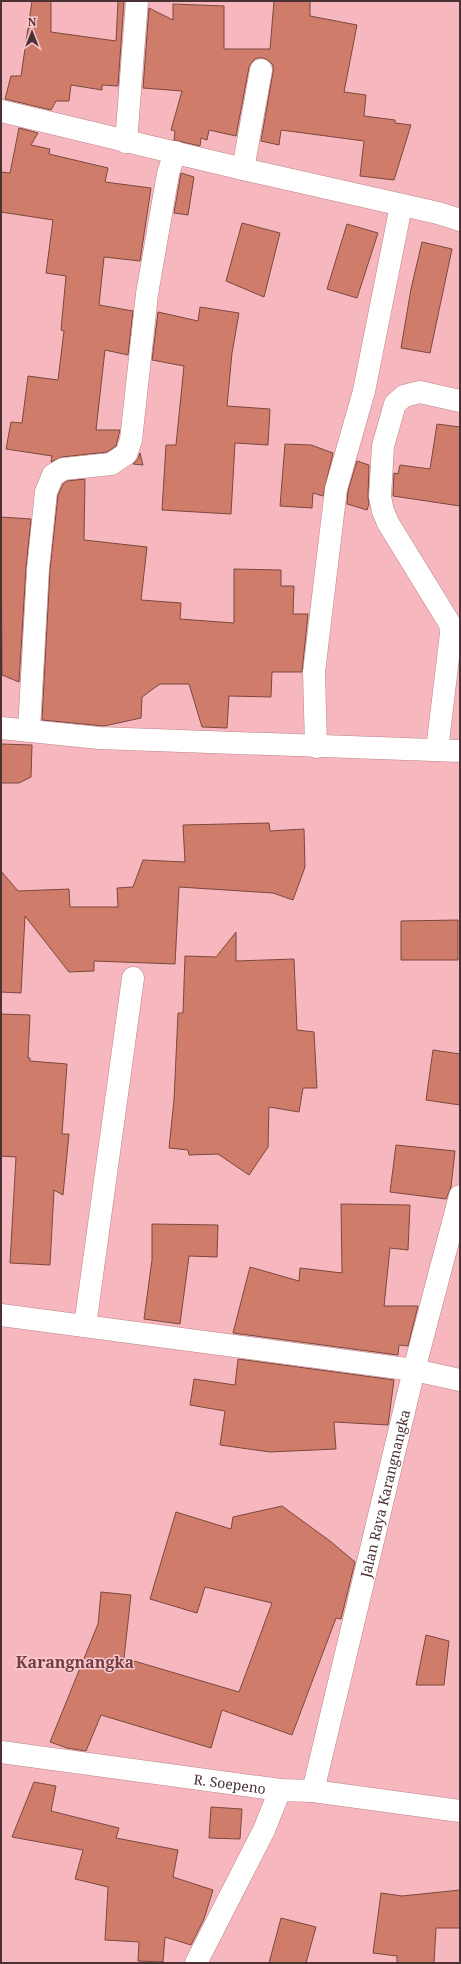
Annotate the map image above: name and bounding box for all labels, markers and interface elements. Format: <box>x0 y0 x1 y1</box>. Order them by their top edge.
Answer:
north arrow <box>12 12 52 52</box>
text: N <box>28 14 37 29</box>
street label: Jalan Raya Karangnangka <box>355 1407 414 1580</box>
district label: Karangnangka <box>16 1651 135 1673</box>
street label: R. Soepeno <box>193 1769 267 1797</box>

